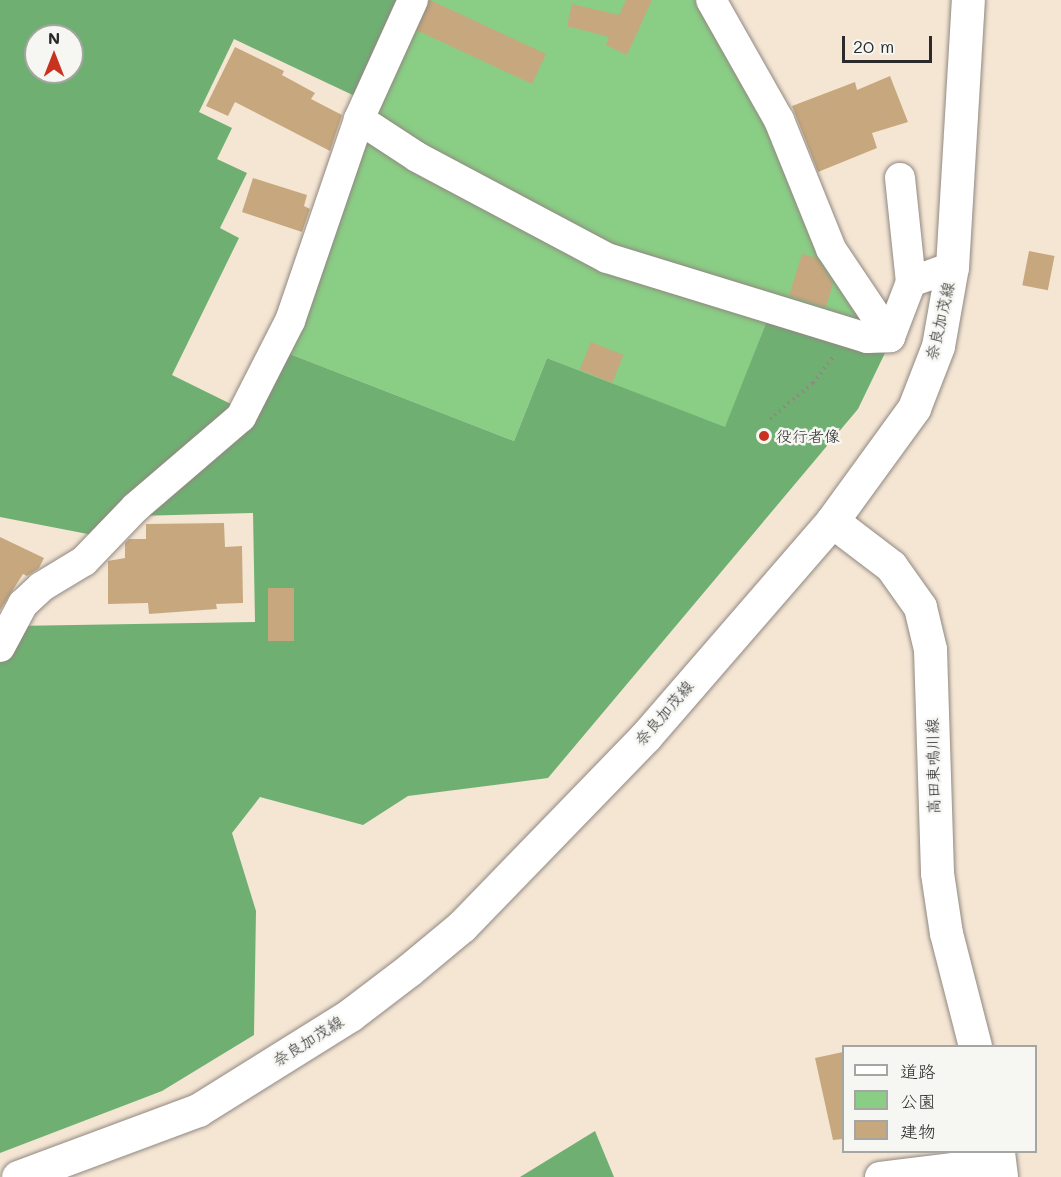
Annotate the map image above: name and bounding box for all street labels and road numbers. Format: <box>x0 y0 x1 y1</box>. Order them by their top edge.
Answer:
street label: 奈良加茂線 <box>922 280 958 362</box>
street label: 奈良加茂線 <box>631 677 697 749</box>
street label: 高田東鳴川線 <box>923 718 943 814</box>
street label: 奈良加茂線 <box>269 1012 347 1070</box>

